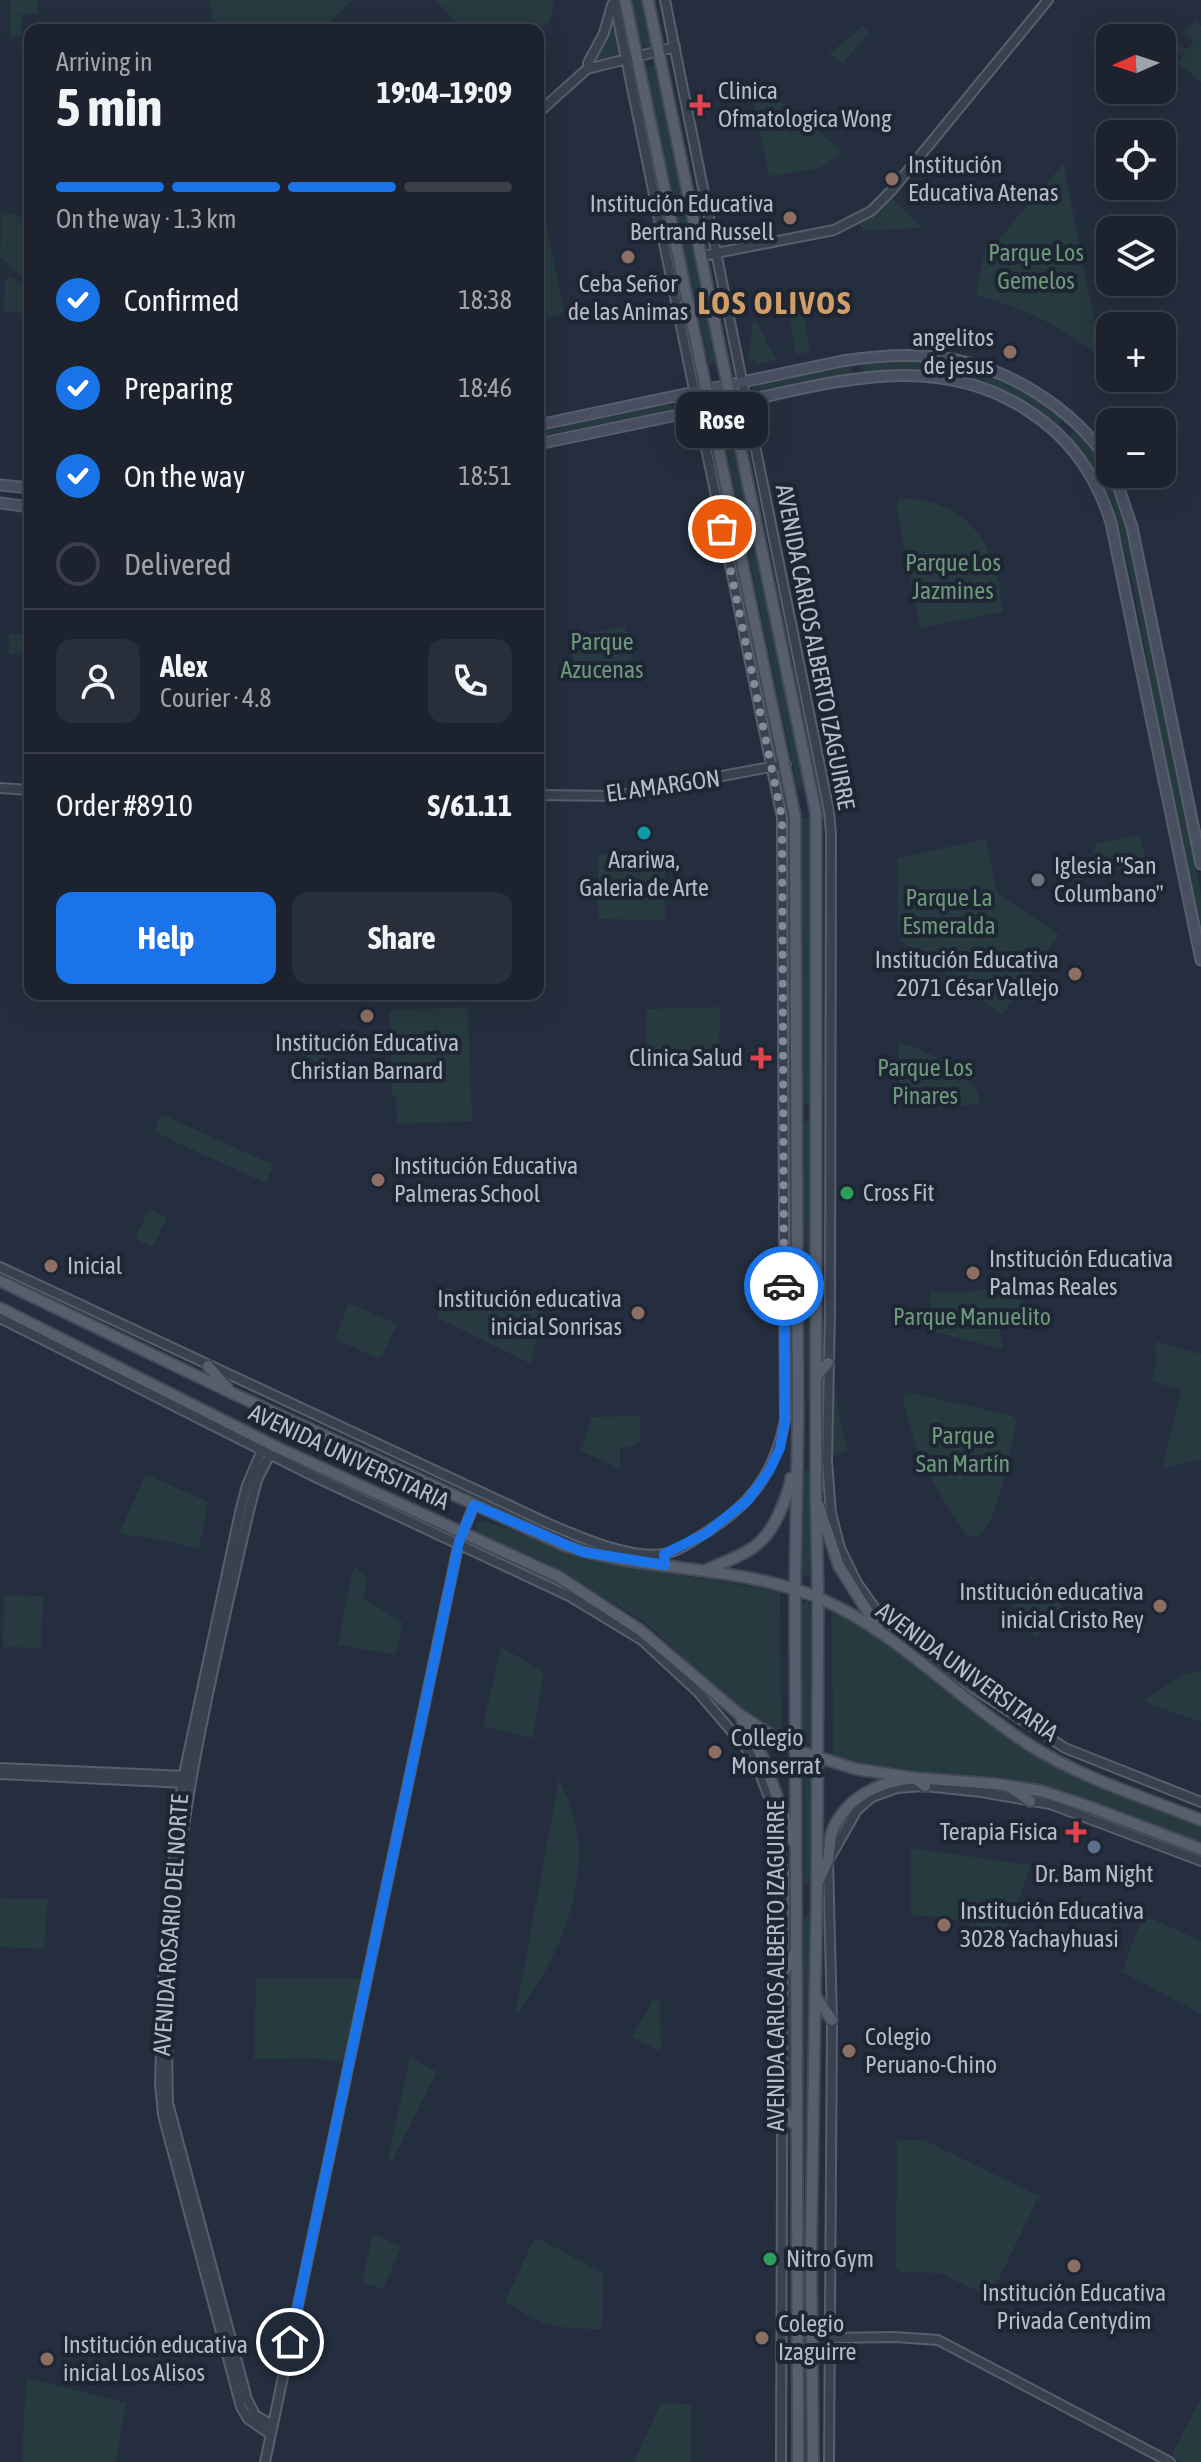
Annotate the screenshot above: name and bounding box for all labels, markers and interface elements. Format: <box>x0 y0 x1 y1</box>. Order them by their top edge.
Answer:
north arrow <box>1096 24 1176 104</box>
map controls <box>1096 24 1176 488</box>
text: Arriving in <box>56 47 153 77</box>
text: 19:04–19:09 <box>377 75 512 109</box>
text: 5 min <box>56 77 162 137</box>
place label: Clinica Ofmatologica Wong <box>718 77 892 132</box>
marker: Clinica Ofmatologica Wong <box>689 94 711 116</box>
button: locate <box>1096 120 1176 200</box>
place label: Institución Educativa Atenas <box>908 151 1058 206</box>
marker: Institución Educativa Atenas <box>883 170 901 188</box>
place label: Institución Educativa Bertrand Russell <box>590 190 775 245</box>
text: On the way · 1.3 km <box>56 204 236 234</box>
marker: Institución Educativa Bertrand Russell <box>781 209 799 227</box>
button: layers <box>1096 216 1176 296</box>
park label: Parque Los Gemelos <box>988 239 1084 294</box>
marker: Ceba Señor de las Animas <box>619 248 637 266</box>
place label: Ceba Señor de las Animas <box>568 270 688 325</box>
icon: check <box>56 278 100 322</box>
text: Confirmed <box>124 283 239 317</box>
district label: LOS OLIVOS <box>698 284 852 321</box>
text: 18:38 <box>458 285 512 315</box>
button: + <box>1096 312 1176 392</box>
place label: angelitos de jesus <box>912 324 994 379</box>
marker: angelitos de jesus <box>1001 343 1019 361</box>
icon: check <box>56 366 100 410</box>
text: Preparing <box>124 371 233 405</box>
text: 18:46 <box>458 373 512 403</box>
callout: Rose <box>676 393 768 449</box>
text: Rose <box>699 405 745 435</box>
button: − <box>1096 408 1176 488</box>
icon: check <box>56 454 100 498</box>
text: On the way <box>124 459 245 493</box>
text: 18:51 <box>458 461 512 491</box>
street label: AVENIDA CARLOS ALBERTO IZAGUIRRE <box>771 482 860 812</box>
pin <box>688 495 756 563</box>
icon: bag <box>700 507 744 551</box>
text: Delivered <box>124 547 232 581</box>
park label: Parque Los Jazmines <box>905 549 1001 604</box>
park label: Parque Azucenas <box>560 628 644 683</box>
button: person <box>56 639 140 723</box>
button: phone <box>428 639 512 723</box>
text: Alex <box>160 649 208 683</box>
text: Courier · 4.8 <box>160 683 271 713</box>
street label: EL AMARGON <box>604 764 722 807</box>
text: Order #8910 <box>56 788 193 822</box>
text: S/61.11 <box>428 788 512 822</box>
marker: Arariwa, Galeria de Arte <box>635 824 653 842</box>
place label: Arariwa, Galeria de Arte <box>579 846 709 901</box>
place label: Iglesia "San Columbano" <box>1054 852 1164 907</box>
marker: Iglesia "San Columbano" <box>1029 871 1047 889</box>
park label: Parque La Esmeralda <box>902 884 996 939</box>
button: Help <box>56 892 276 984</box>
button: Share <box>292 892 512 984</box>
place label: Institución Educativa 2071 César Vallejo <box>875 946 1059 1001</box>
marker: Institución Educativa 2071 César Vallejo <box>1066 965 1084 983</box>
marker: Institución Educativa Christian Barnard <box>358 1007 376 1025</box>
place label: Institución Educativa Christian Barnard <box>275 1029 459 1084</box>
place label: Clinica Salud <box>629 1044 743 1071</box>
marker: Clinica Salud <box>750 1047 772 1069</box>
park label: Parque Los Pinares <box>877 1054 973 1109</box>
place label: Institución Educativa Palmeras School <box>394 1152 578 1207</box>
marker: Institución Educativa Palmeras School <box>369 1171 387 1189</box>
place label: Cross Fit <box>863 1179 935 1206</box>
marker: Cross Fit <box>838 1184 856 1202</box>
place label: Institución Educativa Palmas Reales <box>989 1245 1173 1300</box>
courier <box>744 1246 824 1326</box>
place label: Inicial <box>67 1252 123 1279</box>
marker: Inicial <box>42 1257 60 1275</box>
icon: car <box>762 1264 806 1308</box>
marker: Institución Educativa Palmas Reales <box>964 1264 982 1282</box>
place label: Institución educativa inicial Sonrisas <box>437 1285 622 1340</box>
park label: Parque Manuelito <box>893 1303 1051 1330</box>
marker: Institución educativa inicial Sonrisas <box>629 1304 647 1322</box>
street label: AVENIDA UNIVERSITARIA <box>245 1398 454 1515</box>
park label: Parque San Martín <box>916 1422 1010 1477</box>
place label: Institución educativa inicial Cristo Rey <box>959 1578 1144 1633</box>
street label: AVENIDA UNIVERSITARIA <box>871 1597 1064 1747</box>
marker: Institución educativa inicial Cristo Rey <box>1151 1597 1169 1615</box>
place label: Collegio Monserrat <box>731 1724 821 1779</box>
marker: Collegio Monserrat <box>706 1743 724 1761</box>
street label: AVENIDA ROSARIO DEL NORTE <box>148 1793 193 2057</box>
street label: AVENIDA CARLOS ALBERTO IZAGUIRRE <box>762 1801 789 2131</box>
place label: Terapia Fisica <box>940 1818 1058 1845</box>
marker: Terapia Fisica <box>1065 1821 1087 1843</box>
marker: Dr. Bam Night <box>1085 1838 1103 1856</box>
place label: Dr. Bam Night <box>1035 1860 1153 1887</box>
place label: Institución Educativa 3028 Yachayhuasi <box>960 1897 1144 1952</box>
marker: Institución Educativa 3028 Yachayhuasi <box>935 1916 953 1934</box>
place label: Colegio Peruano-Chino <box>865 2023 997 2078</box>
marker: Colegio Peruano-Chino <box>840 2042 858 2060</box>
place label: Nitro Gym <box>786 2245 874 2272</box>
marker: Nitro Gym <box>761 2250 779 2268</box>
marker: Institución Educativa Privada Centydim <box>1065 2257 1083 2275</box>
place label: Institución Educativa Privada Centydim <box>982 2279 1166 2334</box>
pin <box>256 2308 324 2376</box>
place label: Colegio Izaguirre <box>778 2310 856 2365</box>
icon: home <box>268 2320 312 2364</box>
marker: Colegio Izaguirre <box>753 2329 771 2347</box>
place label: Institución educativa inicial Los Alisos <box>63 2331 248 2386</box>
marker: Institución educativa inicial Los Alisos <box>38 2350 56 2368</box>

